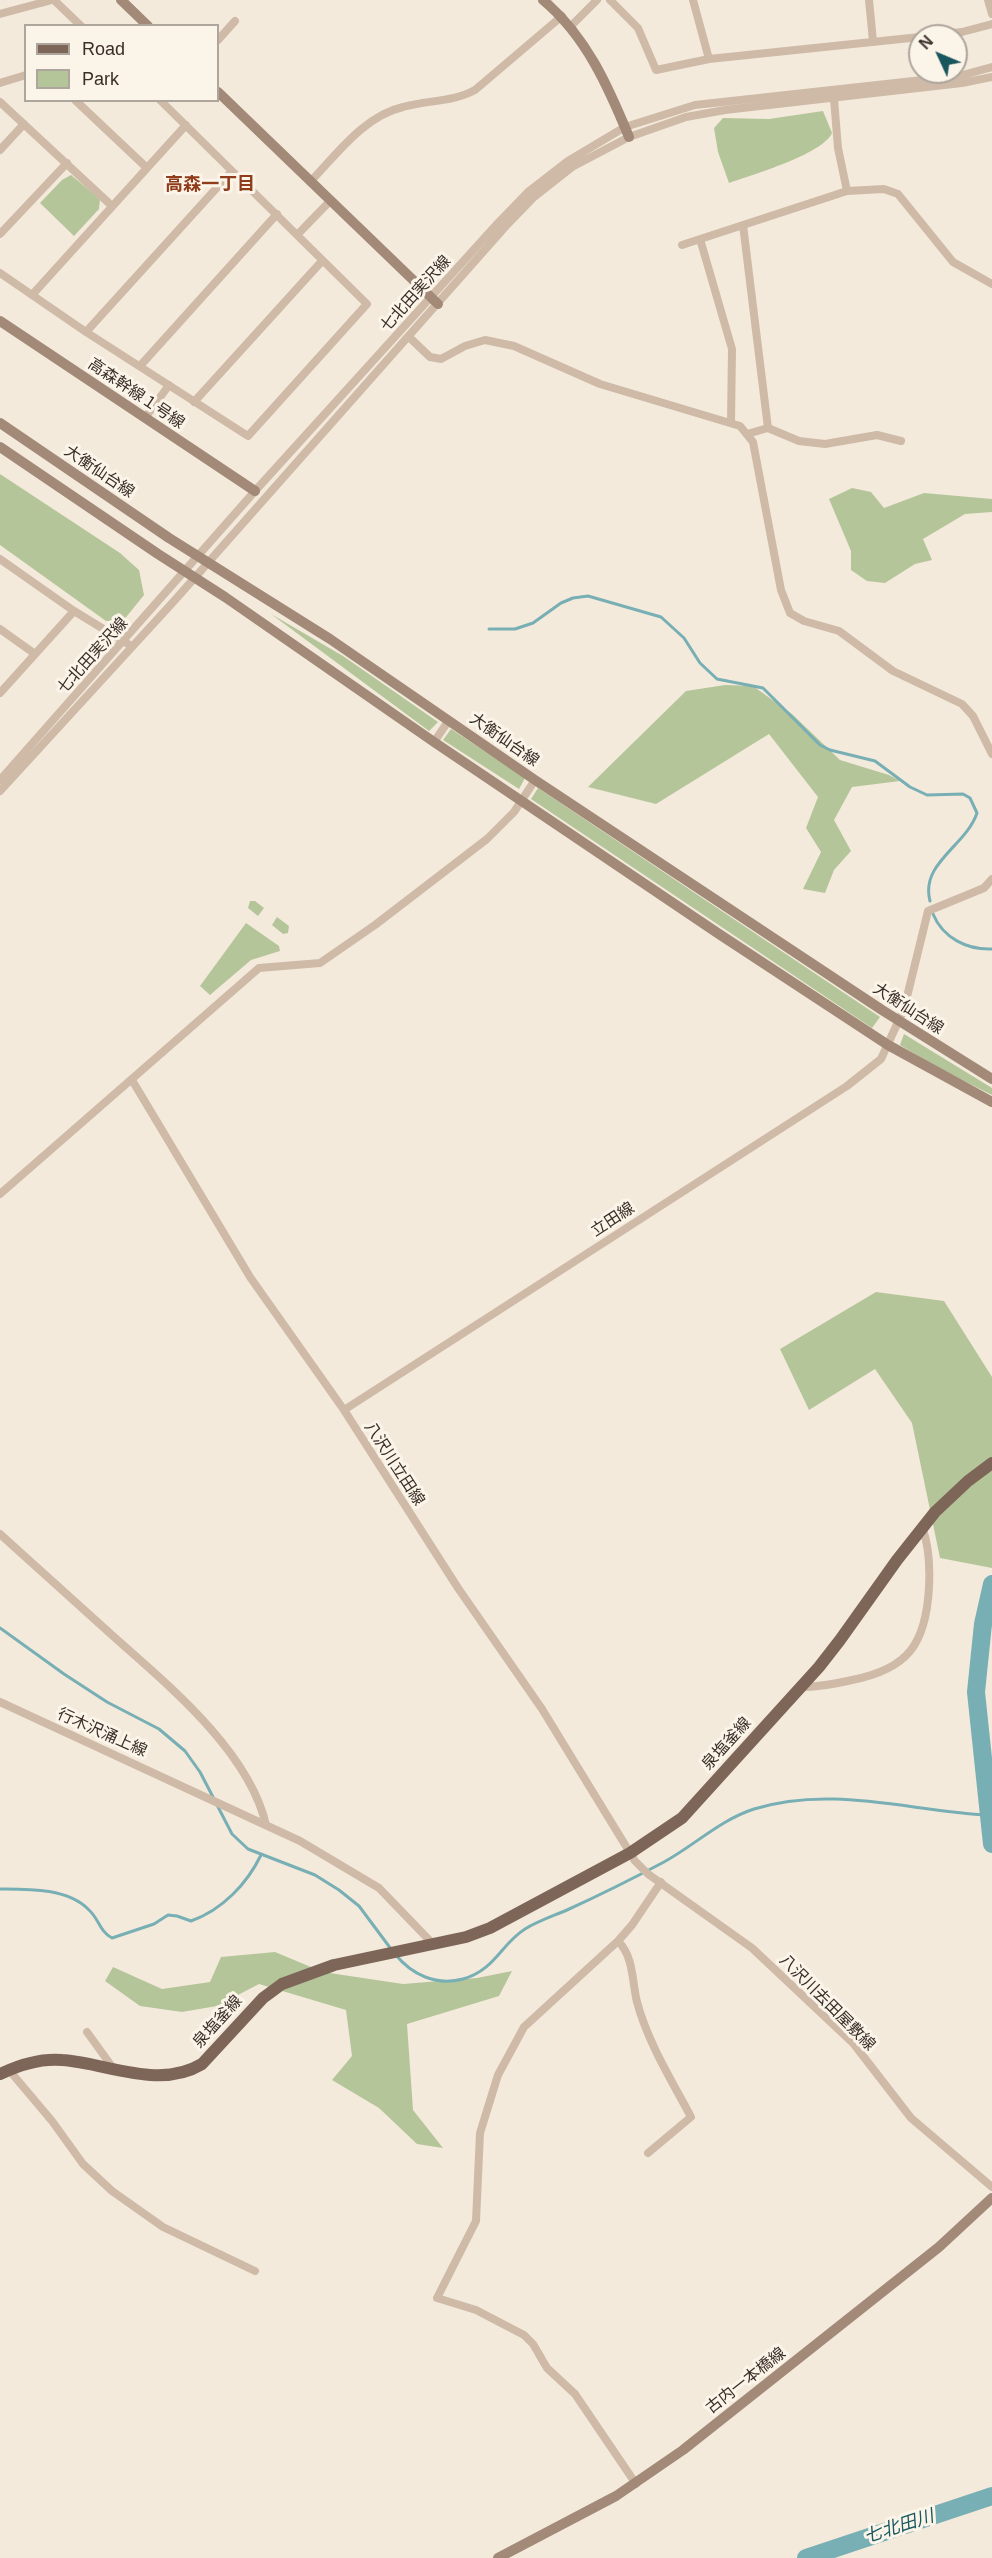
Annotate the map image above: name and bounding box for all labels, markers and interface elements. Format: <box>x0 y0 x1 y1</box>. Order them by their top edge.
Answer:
legend <box>24 24 219 102</box>
north arrow <box>908 24 968 84</box>
text: N <box>916 32 936 53</box>
text: Road <box>82 39 125 59</box>
text: Park <box>82 69 119 89</box>
district label: 高森一丁目 <box>165 174 255 196</box>
street label: 七北田実沢線 <box>377 252 455 336</box>
street label: 高森幹線１号線 <box>84 355 188 433</box>
street label: 大衡仙台線 <box>60 442 138 502</box>
street label: 七北田実沢線 <box>54 614 132 698</box>
street label: 大衡仙台線 <box>466 709 542 771</box>
street label: 大衡仙台線 <box>869 979 947 1039</box>
street label: 立田線 <box>588 1199 638 1241</box>
street label: 八沢川立田線 <box>360 1419 428 1509</box>
street label: 行木沢涌上線 <box>54 1705 150 1761</box>
street label: 泉塩釜線 <box>698 1714 756 1774</box>
street label: 八沢川去田屋敷線 <box>775 1951 879 2055</box>
street label: 泉塩釜線 <box>189 1992 247 2052</box>
street label: 古内一本橋線 <box>702 2344 790 2418</box>
water label: 七北田川 <box>861 2506 937 2548</box>

